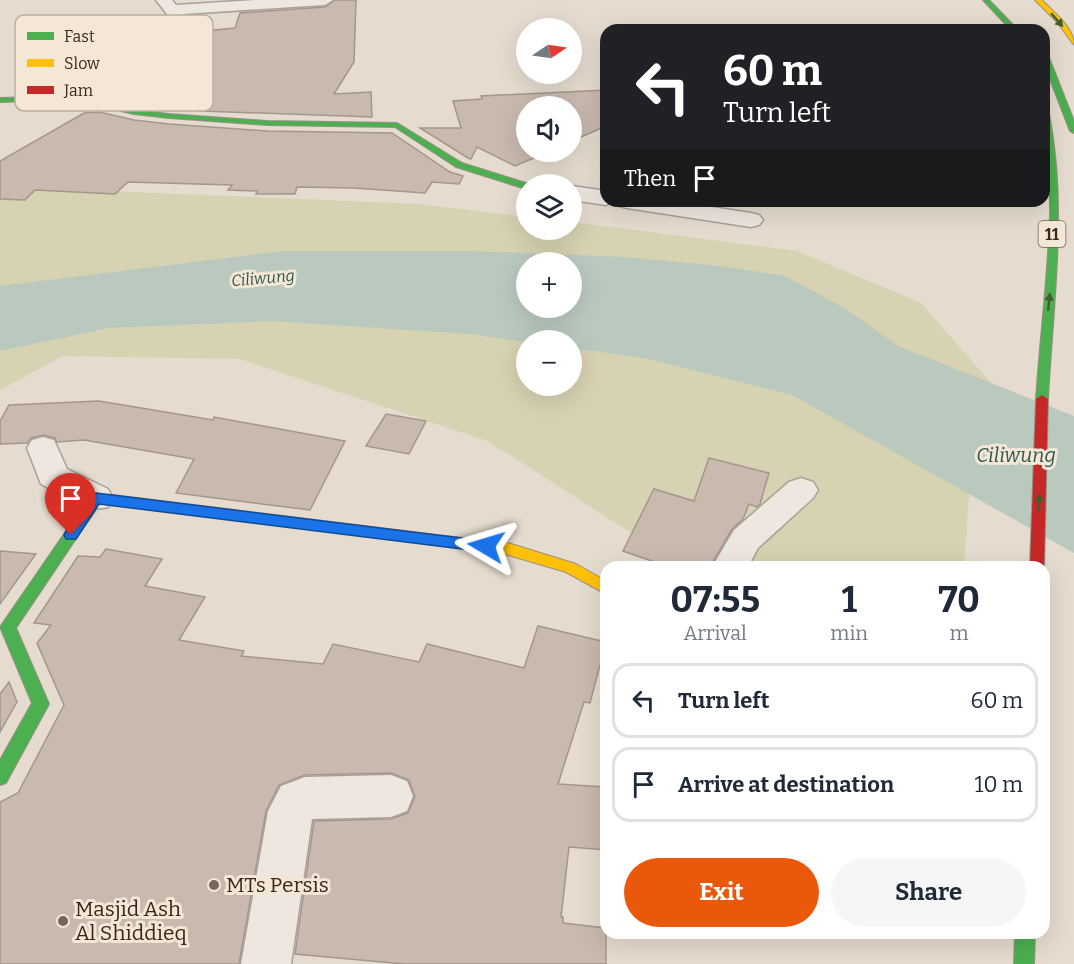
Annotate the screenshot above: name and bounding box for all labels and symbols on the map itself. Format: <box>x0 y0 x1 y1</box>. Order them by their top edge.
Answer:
one-way arrow <box>1050 12 1063 27</box>
legend <box>15 15 213 111</box>
north arrow <box>516 18 582 84</box>
text: Fast <box>64 27 95 46</box>
text: Slow <box>64 54 100 73</box>
text: Jam <box>63 81 93 100</box>
road number: 11 <box>1038 221 1066 247</box>
water label: Ciliwung <box>230 266 296 290</box>
one-way arrow <box>1044 292 1054 311</box>
water label: Ciliwung <box>976 443 1056 467</box>
pin <box>45 473 96 535</box>
one-way arrow <box>1035 494 1044 513</box>
position arrow <box>454 514 518 578</box>
place label: MTs Persis <box>226 872 329 898</box>
marker: MTs Persis <box>207 878 221 892</box>
place label: Masjid Ash Al Shiddieq <box>75 896 187 946</box>
marker: Masjid Ash Al Shiddieq <box>56 914 70 928</box>

